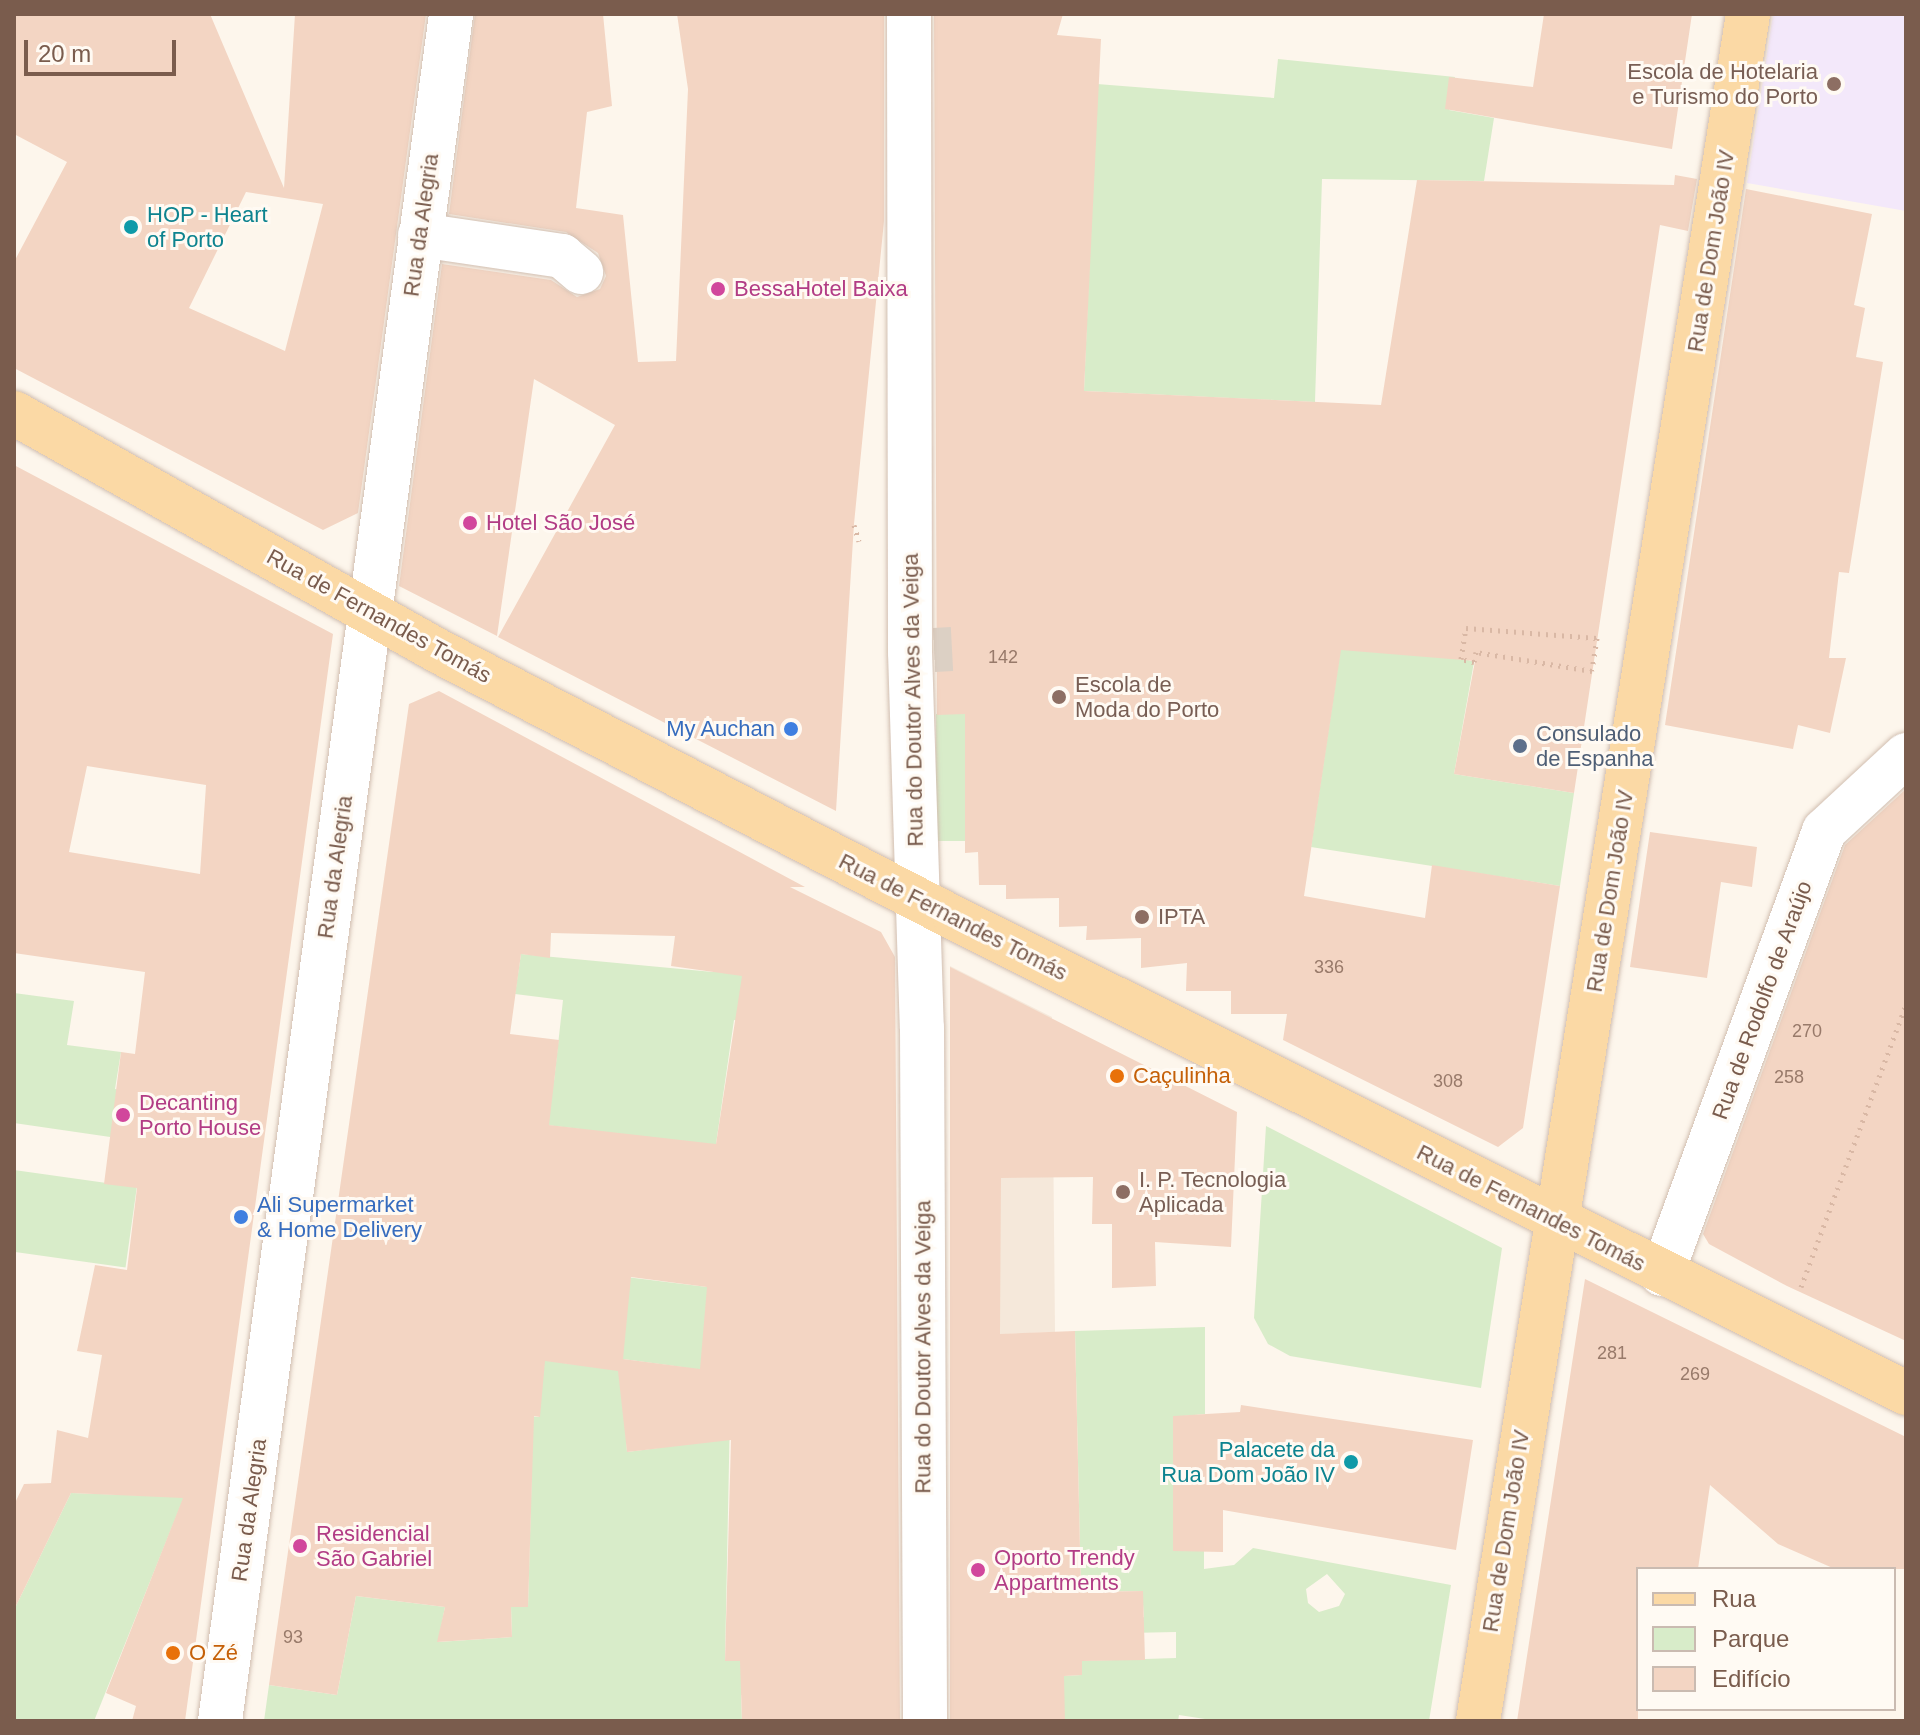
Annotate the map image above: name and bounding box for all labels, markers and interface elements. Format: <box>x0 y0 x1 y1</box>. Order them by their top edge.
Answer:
scale bar <box>28 24 180 74</box>
text: 20 m <box>38 40 91 67</box>
place label: Escola de Hotelaria e Turismo do Porto <box>1627 58 1818 110</box>
marker: Escola de Hotelaria e Turismo do Porto <box>1825 75 1843 93</box>
street label: Rua de Dom João IV <box>1682 148 1740 354</box>
street label: Rua da Alegria <box>398 151 444 299</box>
place label: HOP - Heart of Porto <box>147 201 268 252</box>
marker: HOP - Heart of Porto <box>122 218 140 236</box>
place label: BessaHotel Baixa <box>734 276 908 302</box>
marker: BessaHotel Baixa <box>709 280 727 298</box>
place label: Hotel São José <box>486 510 635 536</box>
marker: Hotel São José <box>461 514 479 532</box>
street label: Rua de Fernandes Tomás <box>262 543 496 689</box>
street label: Rua do Doutor Alves da Veiga <box>897 552 929 848</box>
house number: 142 <box>988 646 1018 668</box>
place label: Escola de Moda do Porto <box>1075 671 1219 722</box>
marker: Escola de Moda do Porto <box>1050 688 1068 706</box>
place label: My Auchan <box>665 716 775 742</box>
marker: My Auchan <box>782 720 800 738</box>
place label: Consulado de Espanha <box>1536 720 1653 772</box>
marker: Consulado de Espanha <box>1511 737 1529 755</box>
street label: Rua de Dom João IV <box>1581 788 1639 994</box>
street label: Rua da Alegria <box>312 793 358 941</box>
street label: Rua de Fernandes Tomás <box>834 848 1072 986</box>
street label: Rua de Rodolfo de Araújo <box>1706 877 1818 1123</box>
place label: IPTA <box>1158 904 1205 930</box>
marker: IPTA <box>1133 908 1151 926</box>
house number: 336 <box>1314 956 1344 978</box>
house number: 270 <box>1792 1020 1822 1042</box>
place label: Caçulinha <box>1133 1063 1231 1089</box>
house number: 258 <box>1774 1066 1804 1088</box>
marker: Caçulinha <box>1108 1067 1126 1085</box>
house number: 308 <box>1433 1070 1463 1092</box>
place label: Decanting Porto House <box>139 1089 261 1140</box>
marker: Decanting Porto House <box>114 1106 132 1124</box>
street label: Rua de Fernandes Tomás <box>1412 1139 1650 1277</box>
place label: I. P. Tecnologia Aplicada <box>1139 1166 1287 1218</box>
marker: I. P. Tecnologia Aplicada <box>1114 1183 1132 1201</box>
place label: Ali Supermarket & Home Delivery <box>257 1191 422 1242</box>
street label: Rua do Doutor Alves da Veiga <box>910 1200 936 1494</box>
marker: Ali Supermarket & Home Delivery <box>232 1208 250 1226</box>
house number: 281 <box>1597 1342 1627 1364</box>
house number: 269 <box>1680 1363 1710 1385</box>
street label: Rua de Dom João IV <box>1477 1428 1535 1634</box>
street label: Rua da Alegria <box>226 1436 272 1584</box>
place label: Palacete da Rua Dom João IV <box>1161 1436 1335 1488</box>
marker: Palacete da Rua Dom João IV <box>1342 1453 1360 1471</box>
place label: Residencial São Gabriel <box>316 1520 432 1572</box>
marker: Residencial São Gabriel <box>291 1537 309 1555</box>
place label: Oporto Trendy Appartments <box>994 1544 1135 1596</box>
marker: Oporto Trendy Appartments <box>969 1561 987 1579</box>
legend <box>1636 1567 1896 1711</box>
text: Rua <box>1712 1585 1756 1612</box>
text: Parque <box>1712 1625 1789 1652</box>
house number: 93 <box>283 1626 303 1648</box>
place label: O Zé <box>189 1640 238 1666</box>
marker: O Zé <box>164 1644 182 1662</box>
text: Edifício <box>1712 1665 1791 1692</box>

